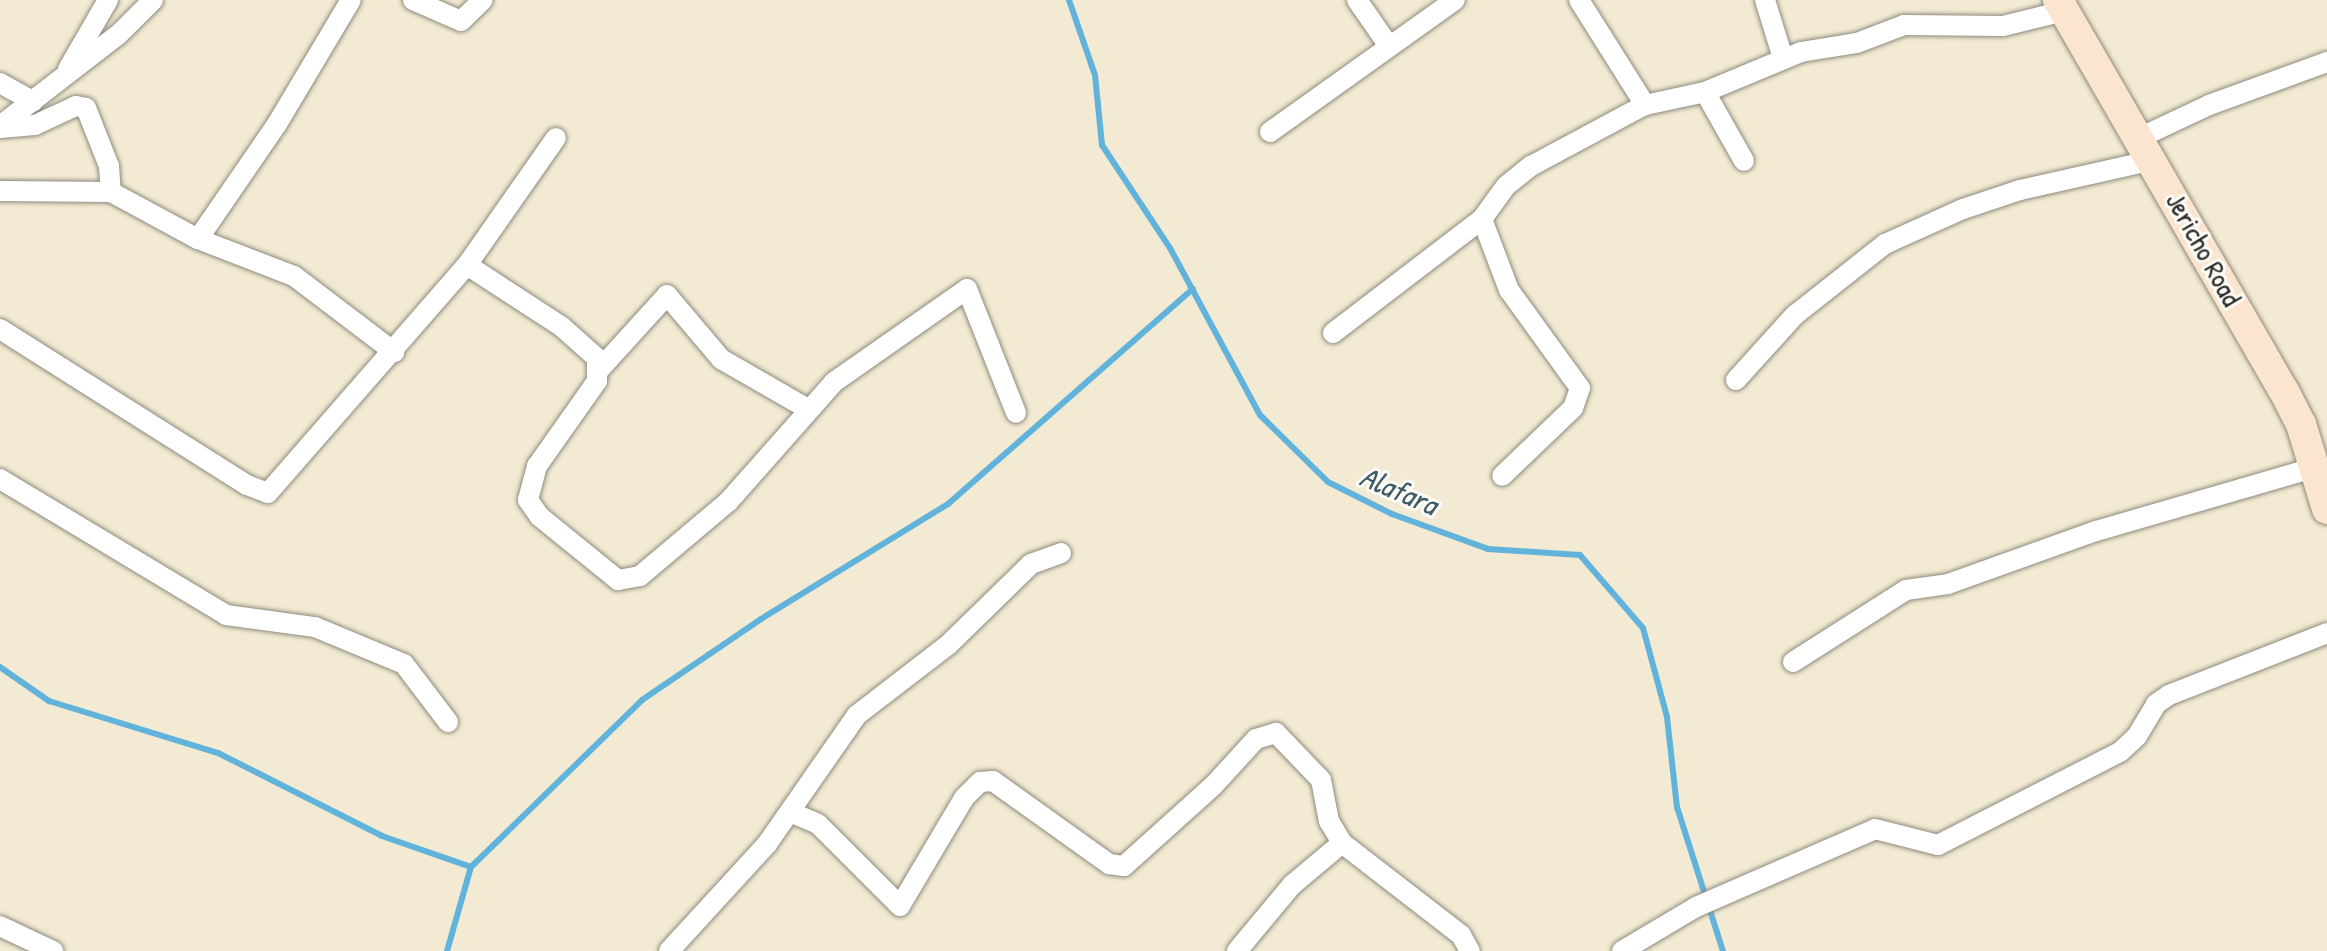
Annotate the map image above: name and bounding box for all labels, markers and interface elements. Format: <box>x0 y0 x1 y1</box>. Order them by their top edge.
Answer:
street label: Jericho Road <box>2159 186 2249 312</box>
water label: Alafara <box>1355 458 1443 522</box>

